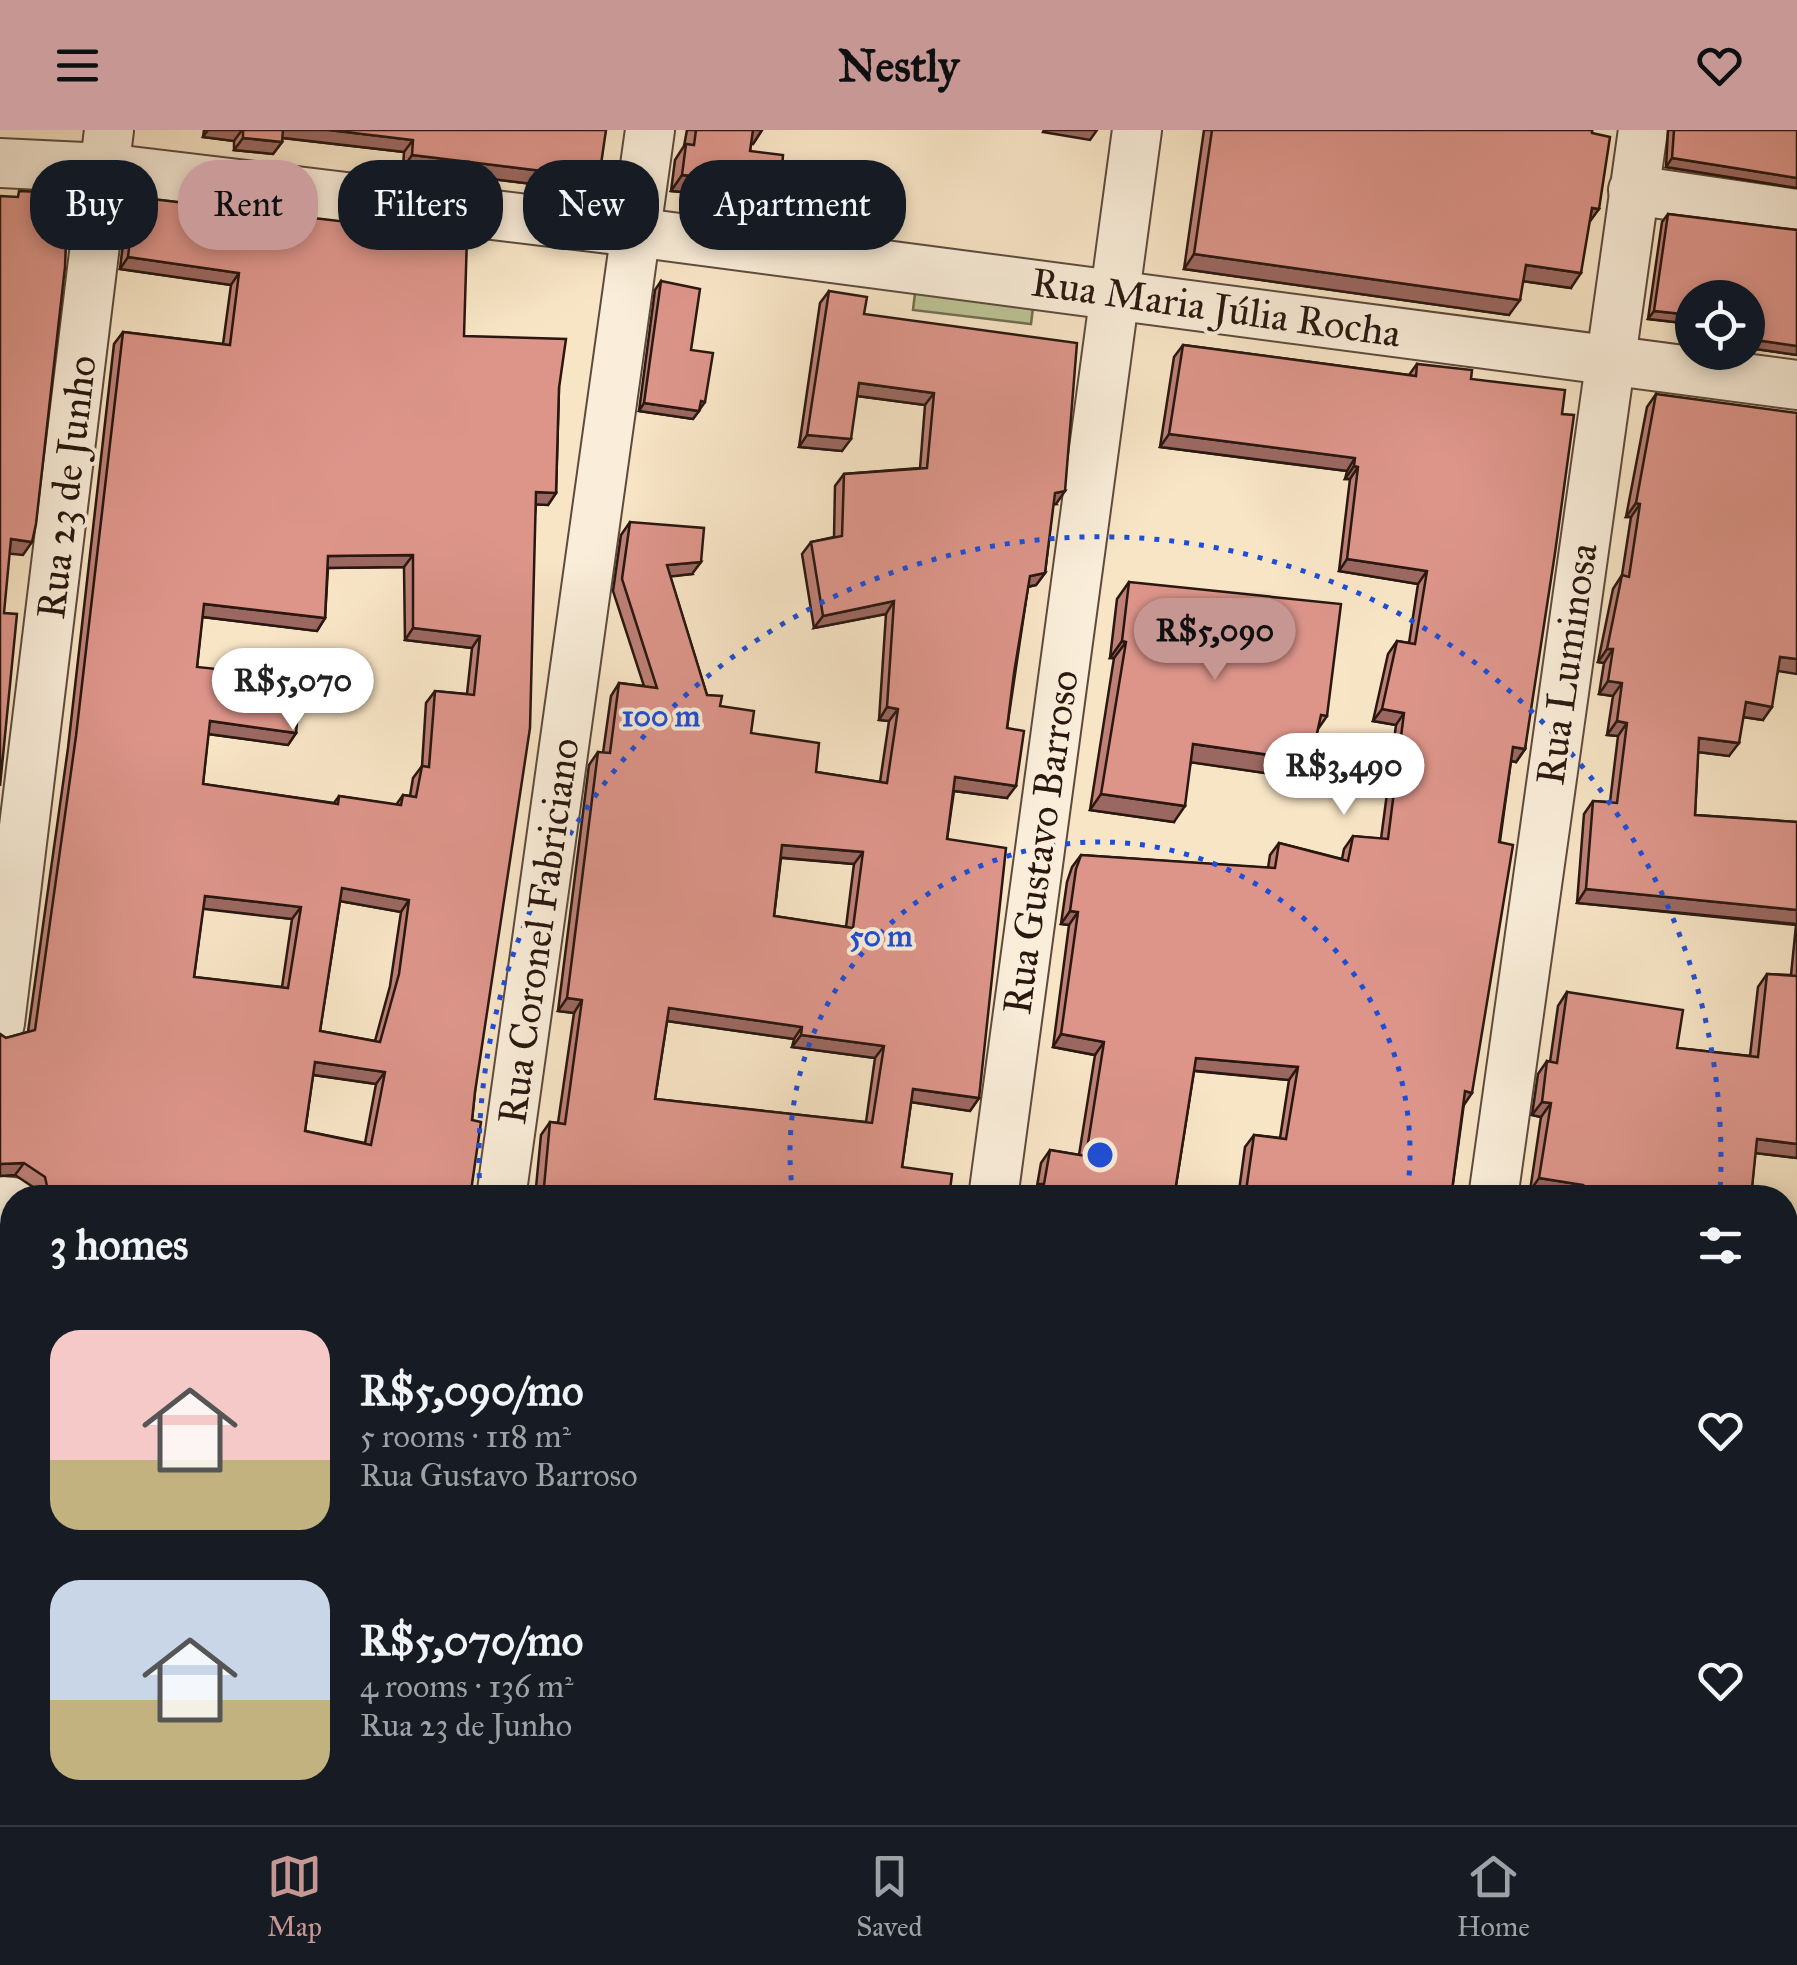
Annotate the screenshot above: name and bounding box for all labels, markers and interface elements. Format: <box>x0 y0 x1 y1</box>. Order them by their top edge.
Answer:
icon: menu <box>50 38 105 93</box>
text: Nestly <box>838 38 959 93</box>
icon: heart <box>1692 38 1747 93</box>
chip: Buy <box>30 160 158 250</box>
chip: Rent <box>178 160 318 250</box>
chip: Filters <box>338 160 503 250</box>
chip: New <box>523 160 659 250</box>
chip: Apartment <box>679 160 906 250</box>
street label: Rua Maria Júlia Rocha <box>1028 257 1404 358</box>
map controls <box>1675 280 1765 370</box>
button: locate <box>1675 280 1765 370</box>
street label: Rua 23 de Junho <box>26 353 107 622</box>
street label: Rua Luminosa <box>1525 540 1608 788</box>
pin: R$5,090 <box>1123 598 1307 683</box>
text: R$5,090 <box>1156 611 1274 650</box>
pin: R$5,070 <box>201 648 385 733</box>
text: R$5,070 <box>234 661 352 700</box>
street label: Rua Gustavo Barroso <box>992 667 1089 1017</box>
text: 100 m <box>622 698 701 734</box>
pin: R$3,490 <box>1252 733 1436 818</box>
street label: Rua Coronel Fabriciano <box>487 735 590 1127</box>
text: R$3,490 <box>1285 746 1403 785</box>
text: 50 m <box>849 918 913 954</box>
centre of rings <box>1082 1137 1118 1173</box>
icon: filters <box>1693 1218 1748 1273</box>
text: 3 homes <box>50 1219 188 1271</box>
text: R$5,090/mo <box>360 1365 583 1417</box>
icon: home <box>130 1370 250 1490</box>
icon: heart <box>1693 1403 1748 1458</box>
text: 5 rooms · 118 m² <box>360 1417 571 1456</box>
text: Rua Gustavo Barroso <box>360 1456 638 1495</box>
text: R$5,070/mo <box>360 1615 583 1667</box>
icon: home <box>130 1620 250 1740</box>
icon: heart <box>1693 1653 1748 1708</box>
text: 4 rooms · 136 m² <box>360 1667 573 1706</box>
text: Rua 23 de Junho <box>360 1706 572 1745</box>
tab: Map <box>267 1849 322 1944</box>
tab: Saved <box>856 1849 923 1944</box>
tab: Home <box>1457 1849 1530 1944</box>

